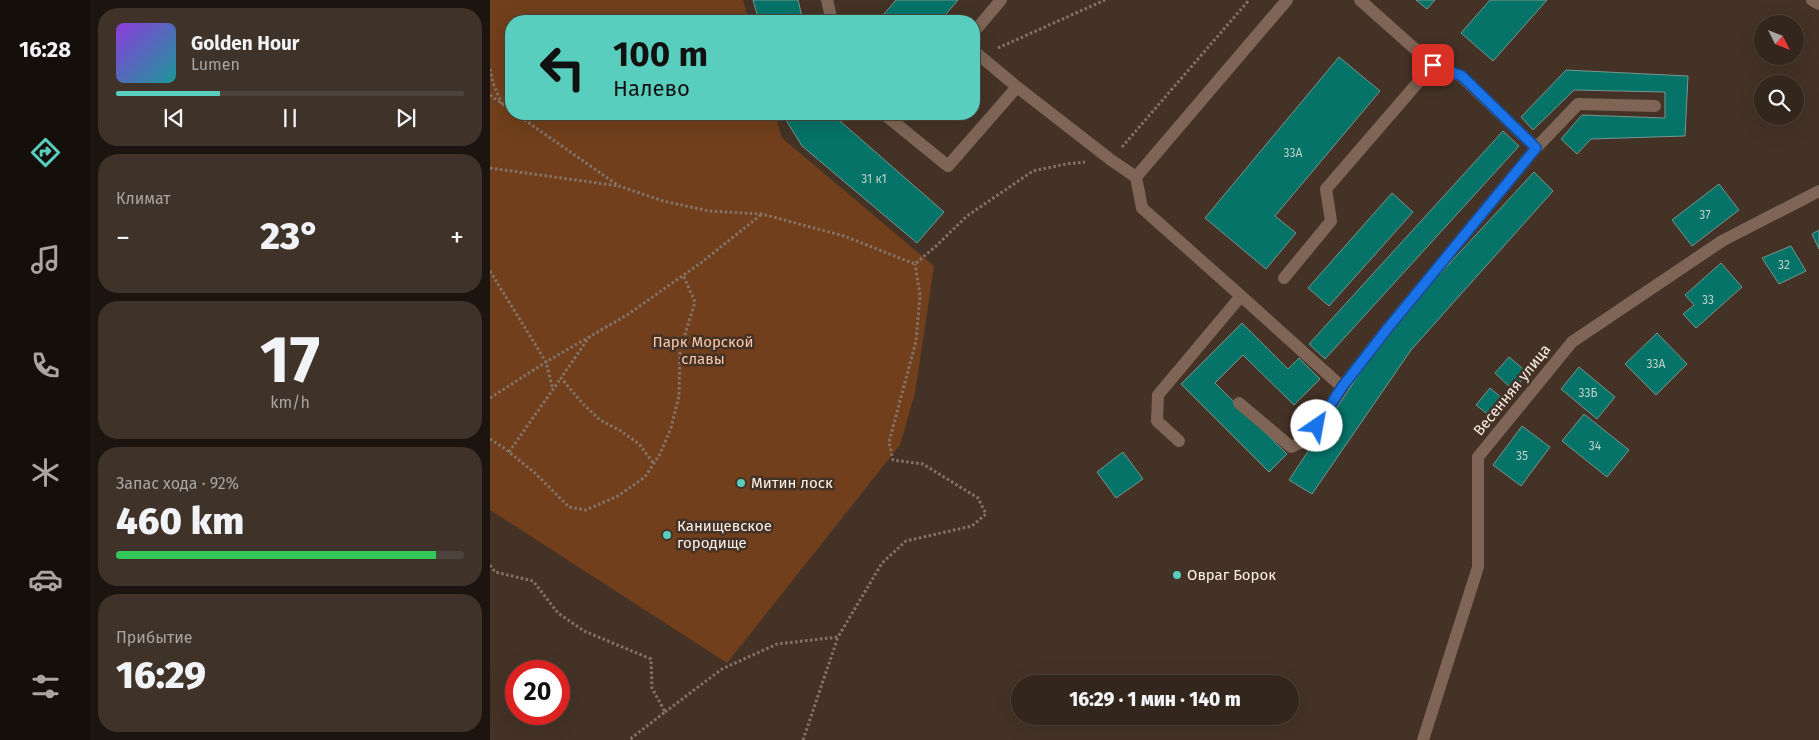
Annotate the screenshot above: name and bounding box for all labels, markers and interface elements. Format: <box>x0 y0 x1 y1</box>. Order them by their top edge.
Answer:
north arrow <box>1754 15 1804 65</box>
map controls <box>1754 15 1804 125</box>
text: Golden Hour <box>191 32 300 55</box>
text: 100 m <box>613 33 708 75</box>
icon: left <box>530 35 595 100</box>
text: 16:28 <box>19 36 71 63</box>
pin <box>1412 44 1454 86</box>
icon: arrive <box>1419 51 1447 79</box>
text: Lumen <box>191 55 240 74</box>
text: Налево <box>613 75 690 102</box>
button: search <box>1754 75 1804 125</box>
icon: previous <box>160 104 188 132</box>
icon: pause <box>276 104 304 132</box>
icon: next <box>392 104 420 132</box>
icon: directions <box>28 135 63 170</box>
house number: 33А <box>1284 146 1303 160</box>
house number: 31 к1 <box>861 172 887 186</box>
text: Климат <box>116 189 171 208</box>
house number: 37 <box>1699 208 1711 222</box>
text: 23° <box>260 213 320 259</box>
text: − <box>116 221 130 254</box>
text: + <box>450 221 464 254</box>
icon: music <box>28 242 63 277</box>
house number: 32 <box>1778 258 1790 272</box>
house number: 33 <box>1702 293 1714 307</box>
text: 17 <box>260 321 320 399</box>
park label: Парк Морской славы <box>653 333 753 368</box>
street label: Весенняя улица <box>1470 341 1554 439</box>
icon: phone <box>28 348 63 383</box>
house number: 33А <box>1647 357 1666 371</box>
house number: 33Б <box>1579 386 1598 400</box>
text: km/h <box>270 393 310 412</box>
position arrow <box>1290 399 1342 451</box>
house number: 34 <box>1589 439 1602 453</box>
house number: 35 <box>1516 449 1528 463</box>
icon: climate <box>28 455 63 490</box>
text: Запас хода · 92% <box>116 474 239 493</box>
place label: Митин лоск <box>751 474 833 492</box>
marker: Митин лоск <box>735 477 747 489</box>
text: 460 km <box>116 498 244 544</box>
place label: Канищевское городище <box>677 517 772 552</box>
marker: Канищевское городище <box>661 529 673 541</box>
icon: car <box>28 562 63 597</box>
place label: Овраг Борок <box>1187 566 1276 584</box>
marker: Овраг Борок <box>1171 569 1183 581</box>
text: Прибытие <box>116 628 192 647</box>
text: 16:29 <box>116 652 206 698</box>
speed limit sign: 20 <box>505 660 570 725</box>
icon: filters <box>28 669 63 704</box>
text: 16:29 · 1 мин · 140 m <box>1069 688 1241 711</box>

